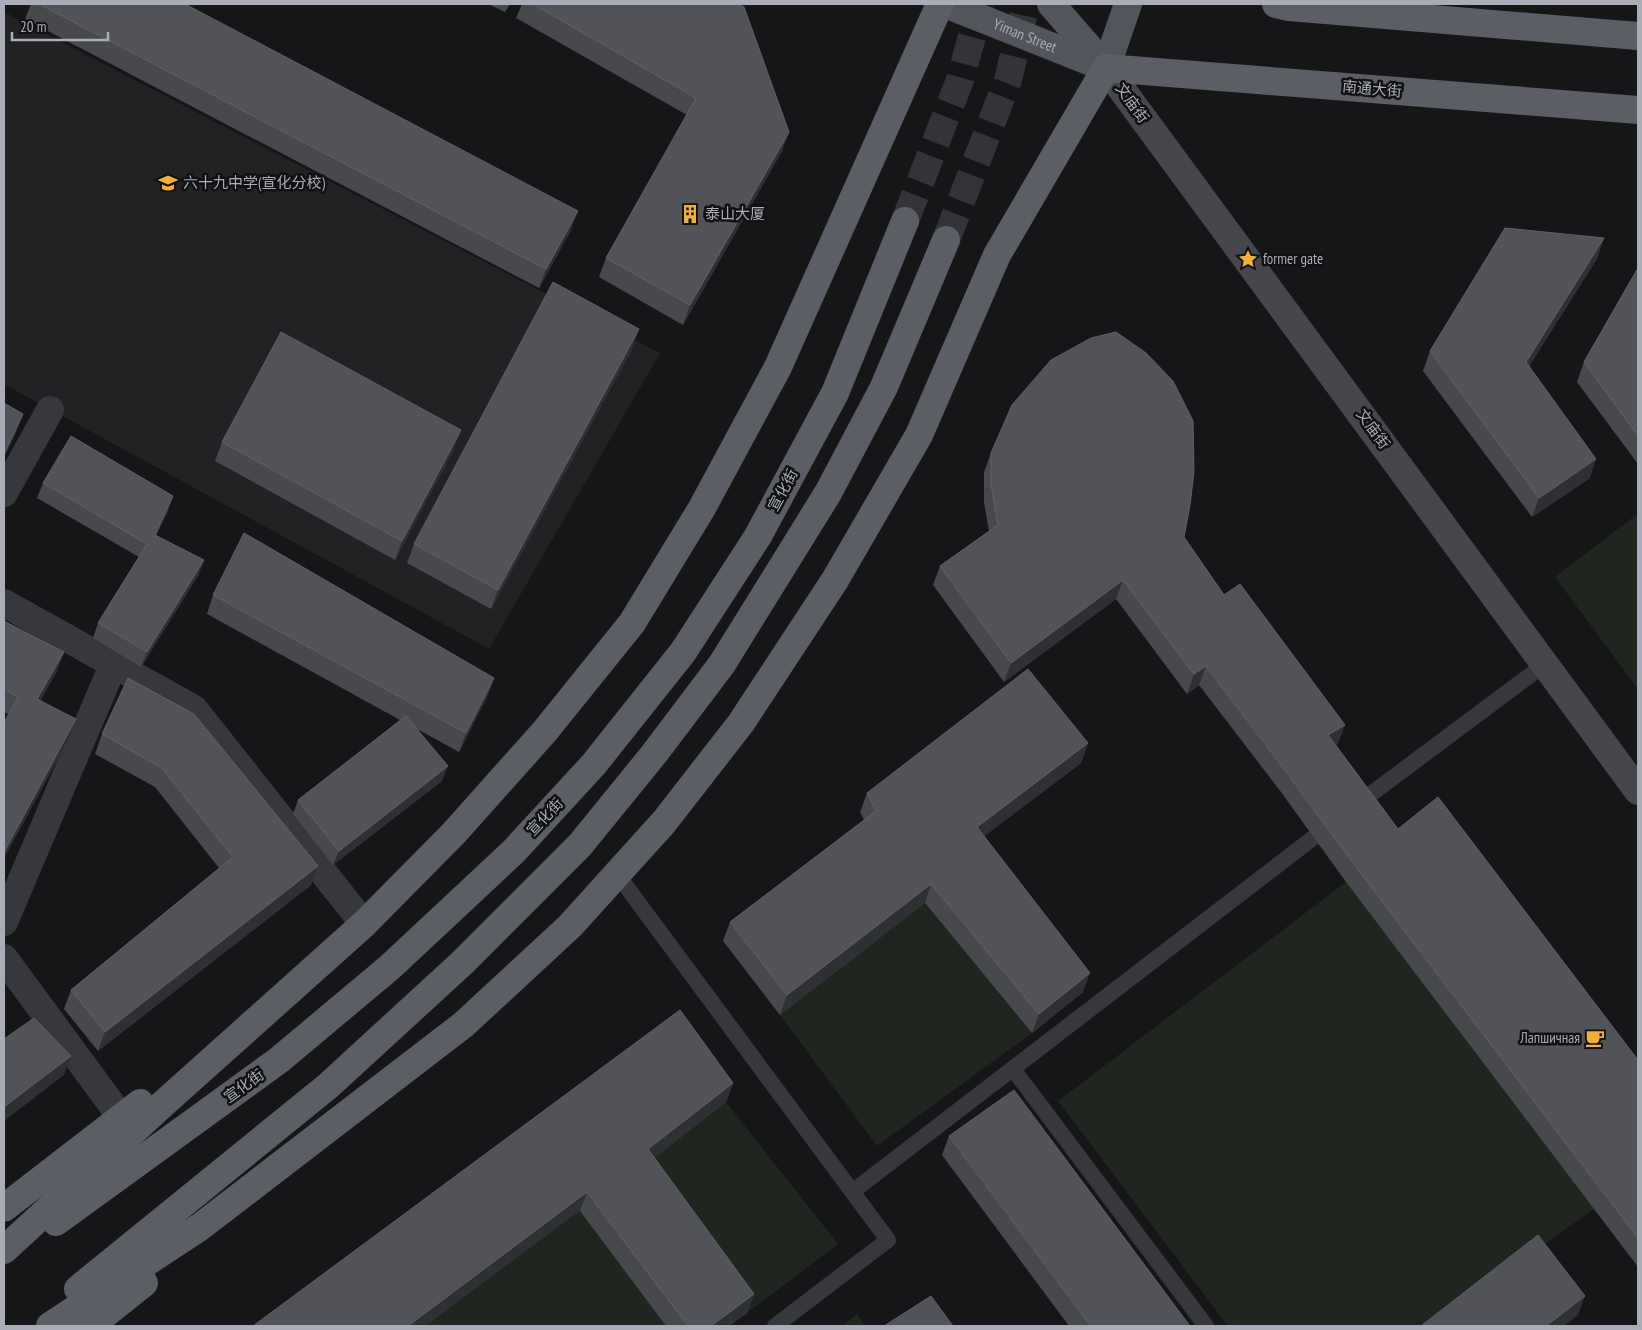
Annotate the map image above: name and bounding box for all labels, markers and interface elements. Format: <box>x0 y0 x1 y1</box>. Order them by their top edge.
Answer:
scale bar <box>12 10 109 42</box>
street label: Yiman Street <box>991 14 1060 56</box>
text: 20 m <box>20 17 46 36</box>
street label: 南通大街 <box>1341 76 1403 101</box>
street label: 文庙街 <box>1111 79 1153 126</box>
school or university icon: 六十九中学(宣化分校) <box>157 172 179 194</box>
place label: 六十九中学(宣化分校) <box>183 173 325 192</box>
building icon: 泰山大厦 <box>679 203 701 225</box>
place label: 泰山大厦 <box>705 204 765 223</box>
place icon: former gate <box>1237 248 1259 270</box>
place label: former gate <box>1263 249 1323 268</box>
street label: 文庙街 <box>1352 405 1394 452</box>
street label: 宣化街 <box>764 465 802 514</box>
street label: 宣化街 <box>522 794 567 840</box>
cafe icon: Лапшичная <box>1584 1027 1606 1049</box>
place label: Лапшичная <box>1519 1028 1580 1047</box>
street label: 宣化街 <box>220 1065 267 1107</box>

